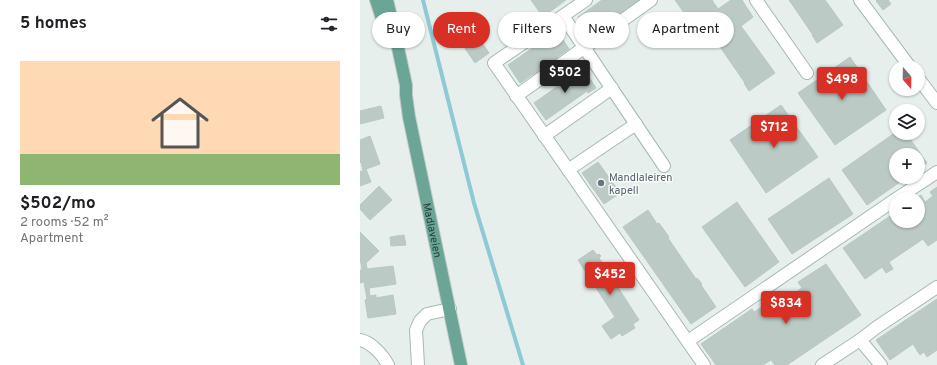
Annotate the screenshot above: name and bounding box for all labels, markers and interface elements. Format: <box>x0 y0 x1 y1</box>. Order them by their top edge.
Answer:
chip: Buy <box>372 12 425 48</box>
chip: Rent <box>433 12 490 48</box>
chip: Filters <box>498 12 566 48</box>
chip: New <box>574 12 629 48</box>
chip: Apartment <box>637 12 734 48</box>
text: 5 homes <box>20 13 87 35</box>
icon: filters <box>318 13 340 35</box>
pin: $502 <box>541 60 589 94</box>
north arrow <box>889 60 925 96</box>
map controls <box>889 60 925 228</box>
text: $502 <box>549 65 581 81</box>
pin: $498 <box>818 67 866 101</box>
text: $498 <box>826 72 858 88</box>
icon: home <box>144 87 216 159</box>
button: layers <box>889 104 925 140</box>
pin: $712 <box>750 115 798 149</box>
text: $712 <box>760 120 788 136</box>
button: + <box>889 148 925 184</box>
place label: Mandlaleiren kapell <box>609 171 672 198</box>
marker: Mandlaleiren kapell <box>596 178 606 188</box>
button: − <box>889 192 925 228</box>
text: $502/mo <box>20 193 96 215</box>
street label: Madlaveien <box>419 202 444 259</box>
text: 2 rooms · 52 m² <box>20 215 108 231</box>
text: Apartment <box>20 231 83 247</box>
pin: $452 <box>586 262 634 296</box>
text: $452 <box>594 267 626 283</box>
pin: $834 <box>762 291 810 325</box>
text: $834 <box>770 296 802 312</box>

